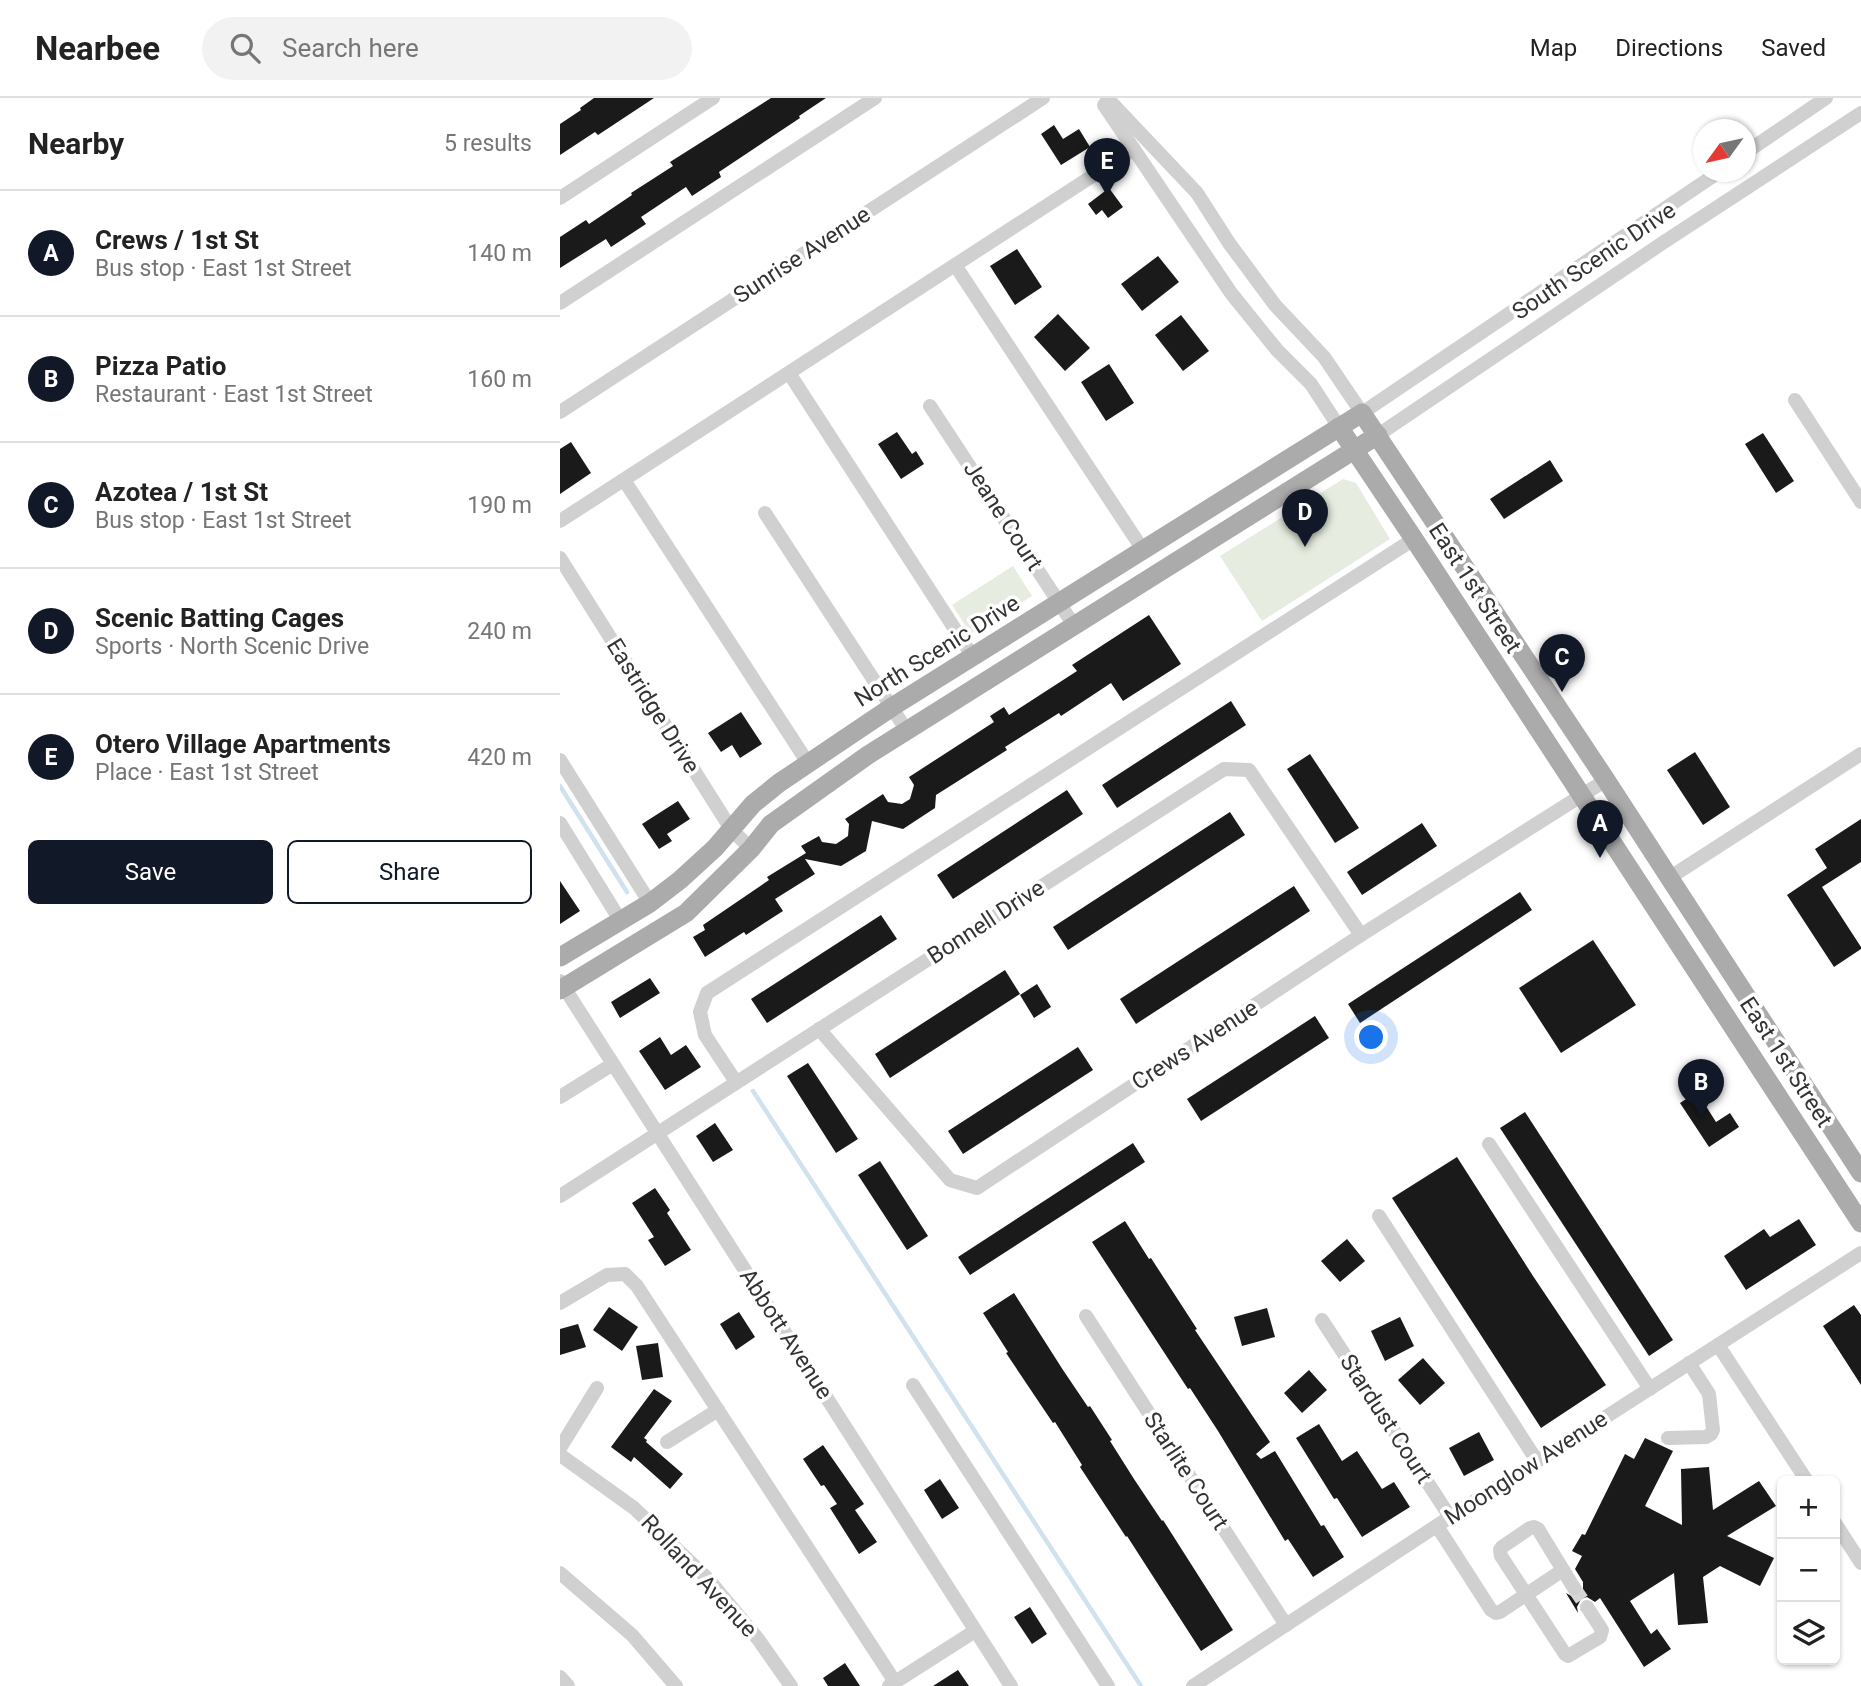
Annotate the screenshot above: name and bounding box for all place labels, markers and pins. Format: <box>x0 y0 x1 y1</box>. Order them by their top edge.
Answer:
pin: E <box>1084 138 1130 196</box>
pin: D <box>1282 489 1328 547</box>
pin: C <box>1539 634 1585 692</box>
pin: A <box>1577 800 1623 858</box>
pin: B <box>1678 1059 1724 1117</box>

